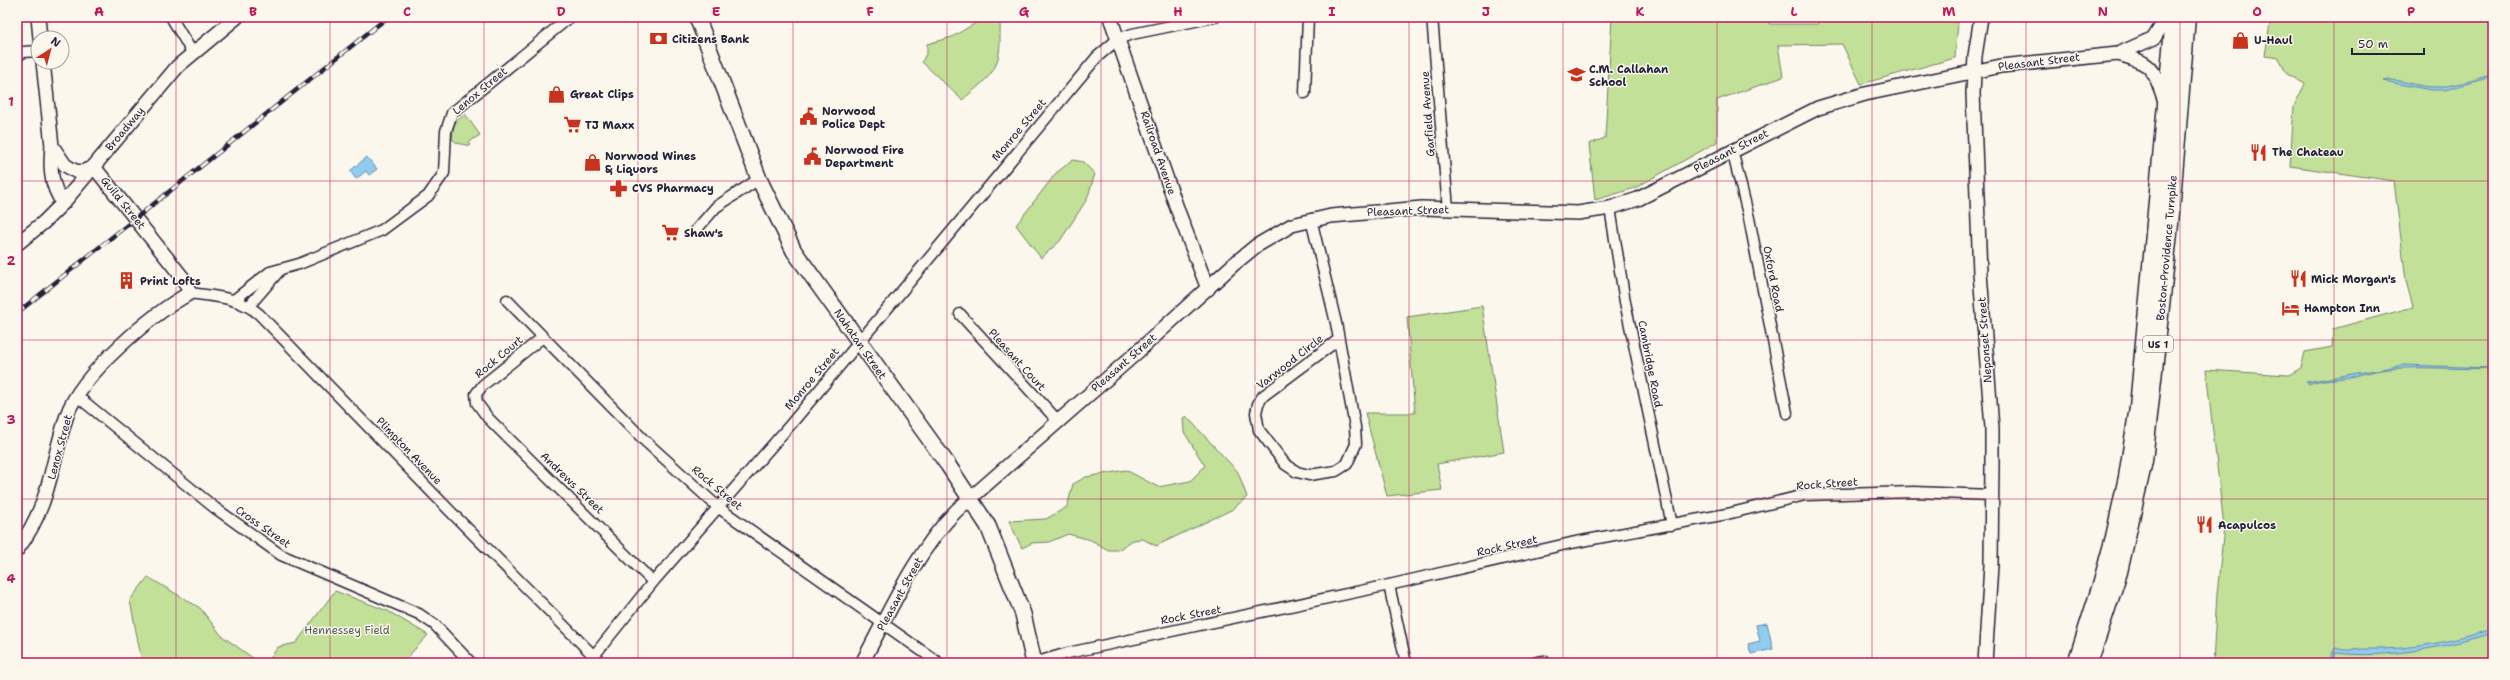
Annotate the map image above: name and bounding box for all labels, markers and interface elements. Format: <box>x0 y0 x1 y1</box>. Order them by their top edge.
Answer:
text: A <box>94 3 104 20</box>
text: B <box>249 3 257 20</box>
text: C <box>403 3 411 20</box>
text: D <box>556 3 566 20</box>
text: E <box>712 3 721 20</box>
text: F <box>866 3 874 20</box>
text: G <box>1019 3 1030 20</box>
text: H <box>1173 3 1183 20</box>
text: I <box>1328 3 1336 20</box>
text: J <box>1482 3 1490 20</box>
text: K <box>1636 3 1645 20</box>
text: L <box>1790 3 1798 20</box>
text: M <box>1942 3 1956 20</box>
text: N <box>2098 3 2108 20</box>
text: O <box>2252 3 2262 20</box>
text: P <box>2407 3 2415 20</box>
bank icon: Citizens Bank <box>649 29 669 49</box>
north arrow <box>30 30 70 70</box>
shop icon: U-Haul <box>2231 30 2251 50</box>
scale bar <box>2352 30 2424 56</box>
place label: Citizens Bank <box>672 32 750 47</box>
place label: U-Haul <box>2254 33 2293 48</box>
text: N <box>48 34 64 51</box>
text: 50 m <box>2358 36 2388 52</box>
street label: Pleasant Street <box>1997 50 2081 74</box>
place label: C.M. Callahan School <box>1589 62 1669 90</box>
street label: Lenox Street <box>449 64 511 118</box>
school or university icon: C.M. Callahan School <box>1566 65 1586 85</box>
street label: Garfield Avenue <box>1418 71 1438 157</box>
shop icon: Great Clips <box>547 84 567 104</box>
place label: Great Clips <box>570 87 634 102</box>
text: 1 <box>8 93 14 110</box>
street label: Monroe Street <box>988 95 1050 164</box>
street label: Broadway <box>102 104 148 154</box>
place label: Norwood Police Dept <box>822 104 886 132</box>
public building icon: Norwood Police Dept <box>799 107 819 127</box>
street label: Railroad Avenue <box>1137 109 1179 197</box>
supermarket icon: TJ Maxx <box>562 115 582 135</box>
place label: TJ Maxx <box>585 118 634 133</box>
street label: Pleasant Street <box>1691 126 1771 176</box>
restaurant icon: The Chateau <box>2249 142 2269 162</box>
place label: Norwood Fire Department <box>825 143 905 171</box>
place label: The Chateau <box>2272 145 2344 160</box>
public building icon: Norwood Fire Department <box>802 146 822 166</box>
place label: Norwood Wines & Liquors <box>605 149 696 177</box>
shop icon: Norwood Wines & Liquors <box>582 152 602 172</box>
street label: Guild Street <box>97 173 149 233</box>
street label: Boston-Providence Turnpike <box>2153 175 2181 321</box>
pharmacy icon: CVS Pharmacy <box>609 178 629 198</box>
place label: CVS Pharmacy <box>632 181 714 196</box>
street label: Pleasant Street <box>1367 202 1450 220</box>
supermarket icon: Shaw's <box>661 223 681 243</box>
place label: Shaw's <box>684 226 723 241</box>
street label: Oxford Road <box>1759 245 1787 313</box>
text: 2 <box>6 252 16 269</box>
restaurant icon: Mick Morgan's <box>2288 269 2308 289</box>
building icon: Print Lofts <box>117 271 137 291</box>
place label: Mick Morgan's <box>2311 272 2396 287</box>
place label: Print Lofts <box>140 274 201 289</box>
street label: Neponset Street <box>1974 296 1995 384</box>
hotel icon: Hampton Inn <box>2281 298 2301 318</box>
place label: Hampton Inn <box>2304 301 2381 316</box>
street label: Nahatan Street <box>830 306 890 382</box>
street label: Cambridge Road <box>1634 319 1666 409</box>
street label: Pleasant Court <box>985 326 1049 395</box>
street label: Pleasant Street <box>1088 330 1160 396</box>
street label: Varwood Circle <box>1254 331 1326 393</box>
street label: Rock Court <box>472 332 526 382</box>
road number: US 1 <box>2143 336 2173 352</box>
street label: Monroe Street <box>781 344 843 413</box>
text: 3 <box>6 411 16 428</box>
street label: Lenox Street <box>44 412 76 481</box>
street label: Plimpton Avenue <box>373 414 445 488</box>
street label: Andrews Street <box>537 449 607 517</box>
street label: Rock Street <box>689 462 746 514</box>
street label: Rock Street <box>1796 474 1858 494</box>
street label: Cross Street <box>232 502 294 552</box>
restaurant icon: Acapulcos <box>2195 515 2215 535</box>
place label: Acapulcos <box>2218 518 2276 533</box>
street label: Rock Street <box>1475 532 1539 560</box>
street label: Pleasant Street <box>873 554 927 634</box>
text: 4 <box>6 570 16 587</box>
street label: Rock Street <box>1159 602 1223 628</box>
park label: Hennessey Field <box>304 623 390 638</box>

